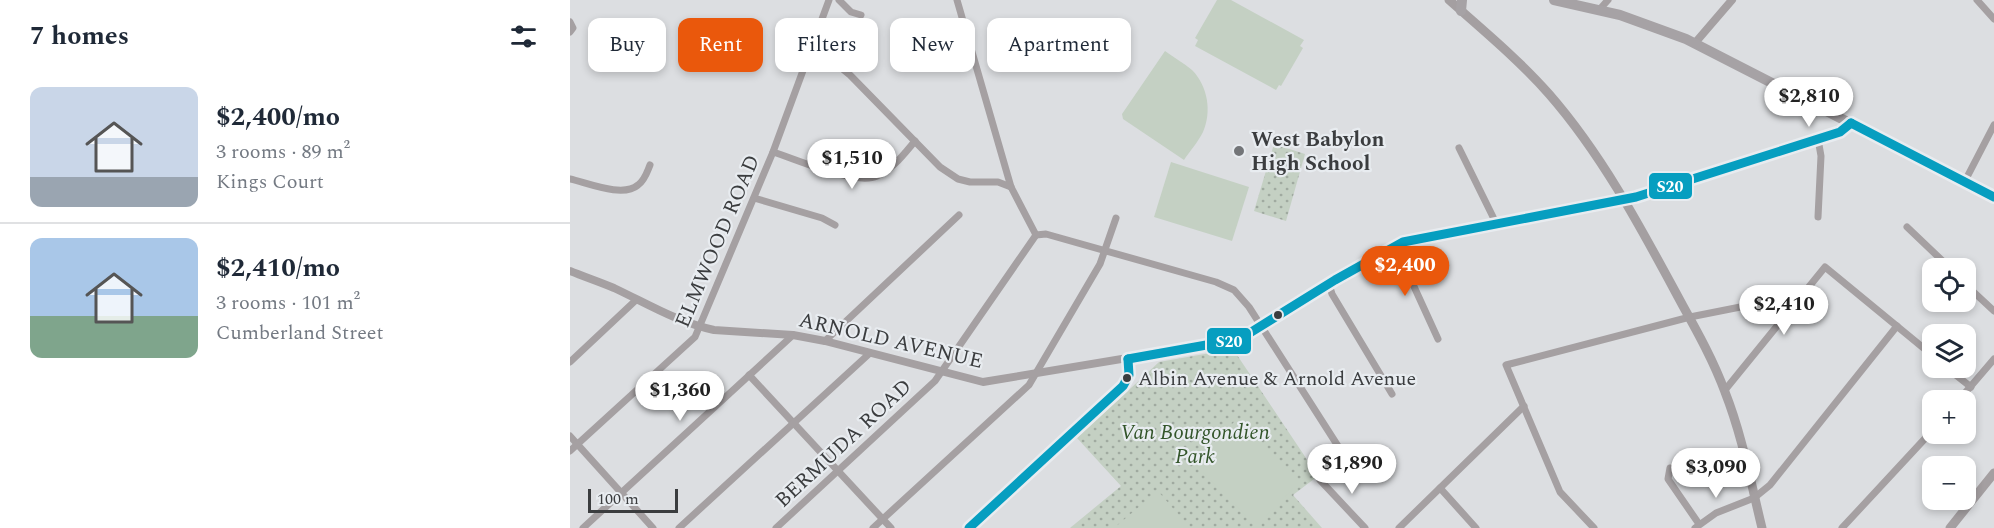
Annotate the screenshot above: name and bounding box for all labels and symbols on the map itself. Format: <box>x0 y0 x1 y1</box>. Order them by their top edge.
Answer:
pin: $2,810 <box>1760 77 1858 128</box>
place label: West Babylon High School <box>1251 124 1385 180</box>
pin: $1,510 <box>803 139 901 190</box>
marker: West Babylon High School <box>1232 144 1246 158</box>
street label: ELMWOOD ROAD <box>667 150 769 333</box>
line badge: S20 <box>1648 172 1693 200</box>
text: S20 <box>1656 175 1684 199</box>
pin: $2,400 <box>1356 246 1454 297</box>
pin: $2,410 <box>1735 285 1833 336</box>
street label: ARNOLD AVENUE <box>795 304 986 378</box>
unlabelled marker <box>1272 309 1284 321</box>
line badge: S20 <box>1206 327 1252 355</box>
text: S20 <box>1215 330 1243 354</box>
place label: Albin Avenue & Arnold Avenue <box>1138 364 1416 394</box>
pin: $1,360 <box>631 371 729 422</box>
street label: BERMUDA ROAD <box>768 372 919 516</box>
marker: Albin Avenue & Arnold Avenue <box>1121 372 1133 384</box>
park label: Van Bourgondien Park <box>1120 417 1270 473</box>
pin: $1,890 <box>1303 444 1401 495</box>
pin: $3,090 <box>1667 448 1765 499</box>
scale bar <box>588 486 678 514</box>

